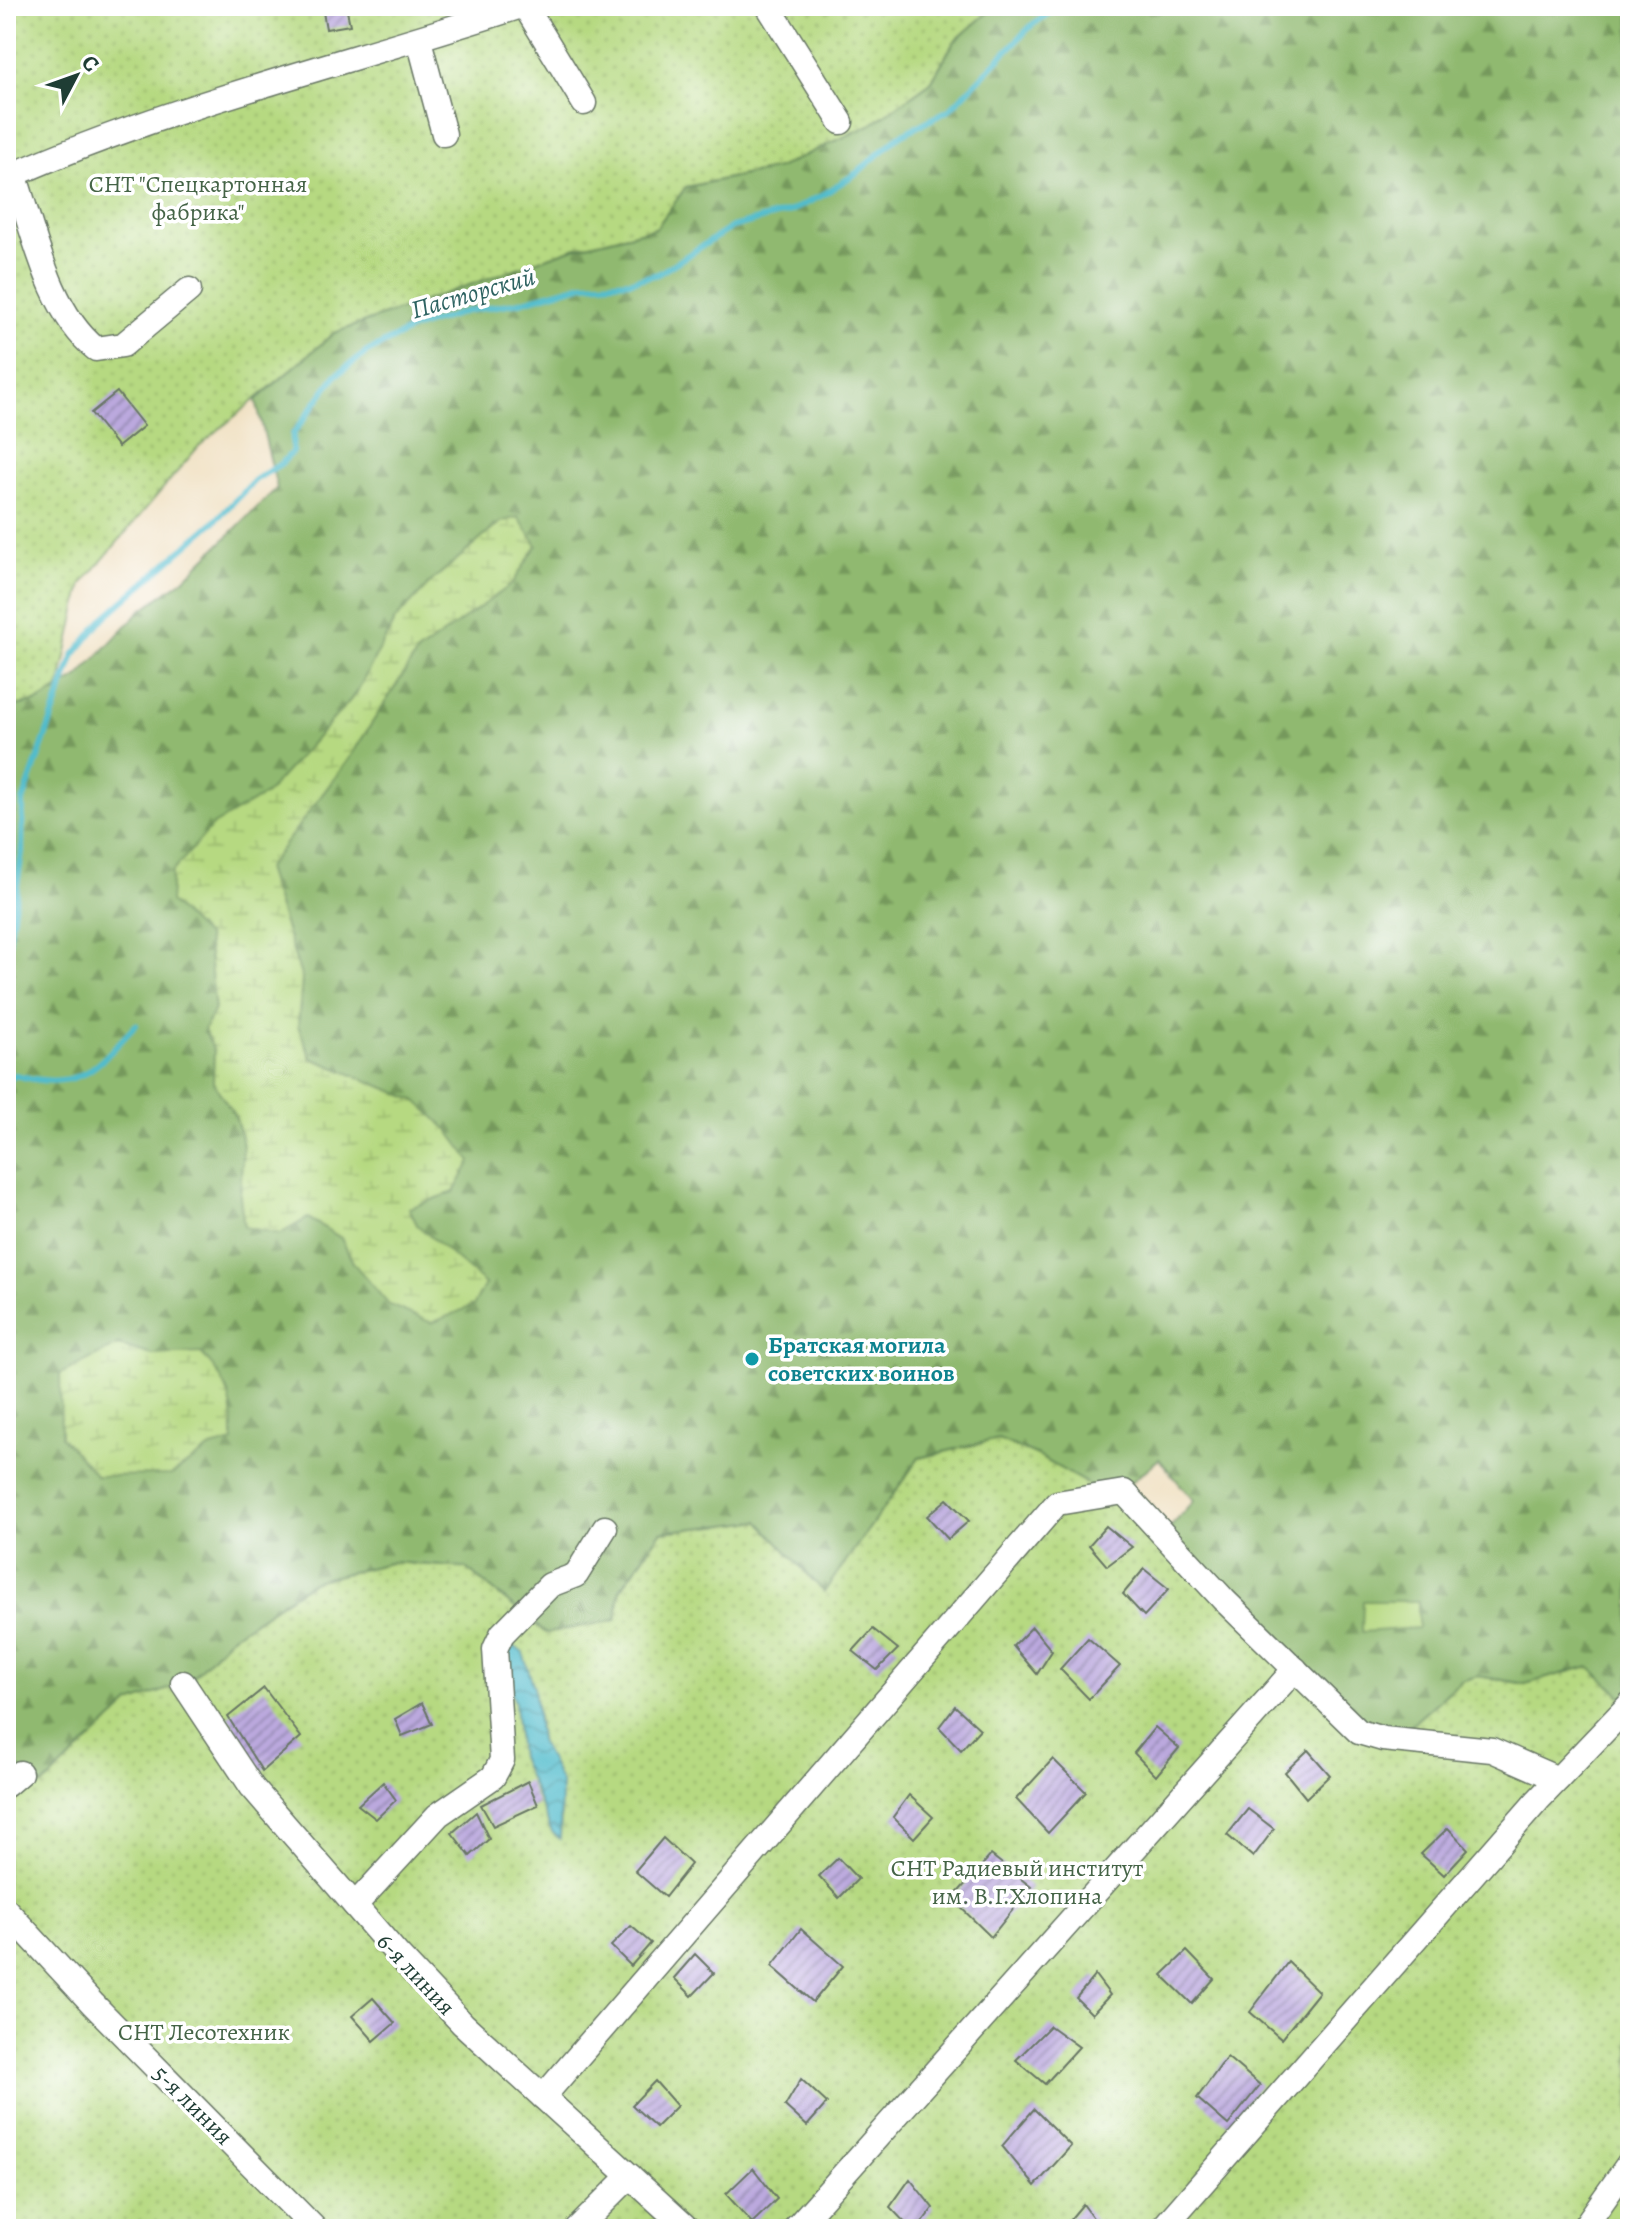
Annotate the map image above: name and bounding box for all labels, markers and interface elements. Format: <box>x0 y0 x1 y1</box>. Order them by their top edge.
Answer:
north arrow <box>36 36 116 116</box>
text: С <box>75 49 106 78</box>
park label: СНТ "Спецкартонная фабрика" <box>89 168 307 228</box>
water label: Пасторский <box>407 259 539 327</box>
place label: Братская могила советских воинов <box>768 1329 955 1389</box>
marker: Братская могила советских воинов <box>743 1350 761 1368</box>
park label: СНТ Радиевый институт им. В.Г.Хлопина <box>891 1852 1144 1912</box>
street label: 6-я линия <box>370 1926 462 2022</box>
park label: СНТ Лесотехник <box>118 2016 290 2048</box>
street label: 5-я линия <box>146 2058 240 2152</box>

